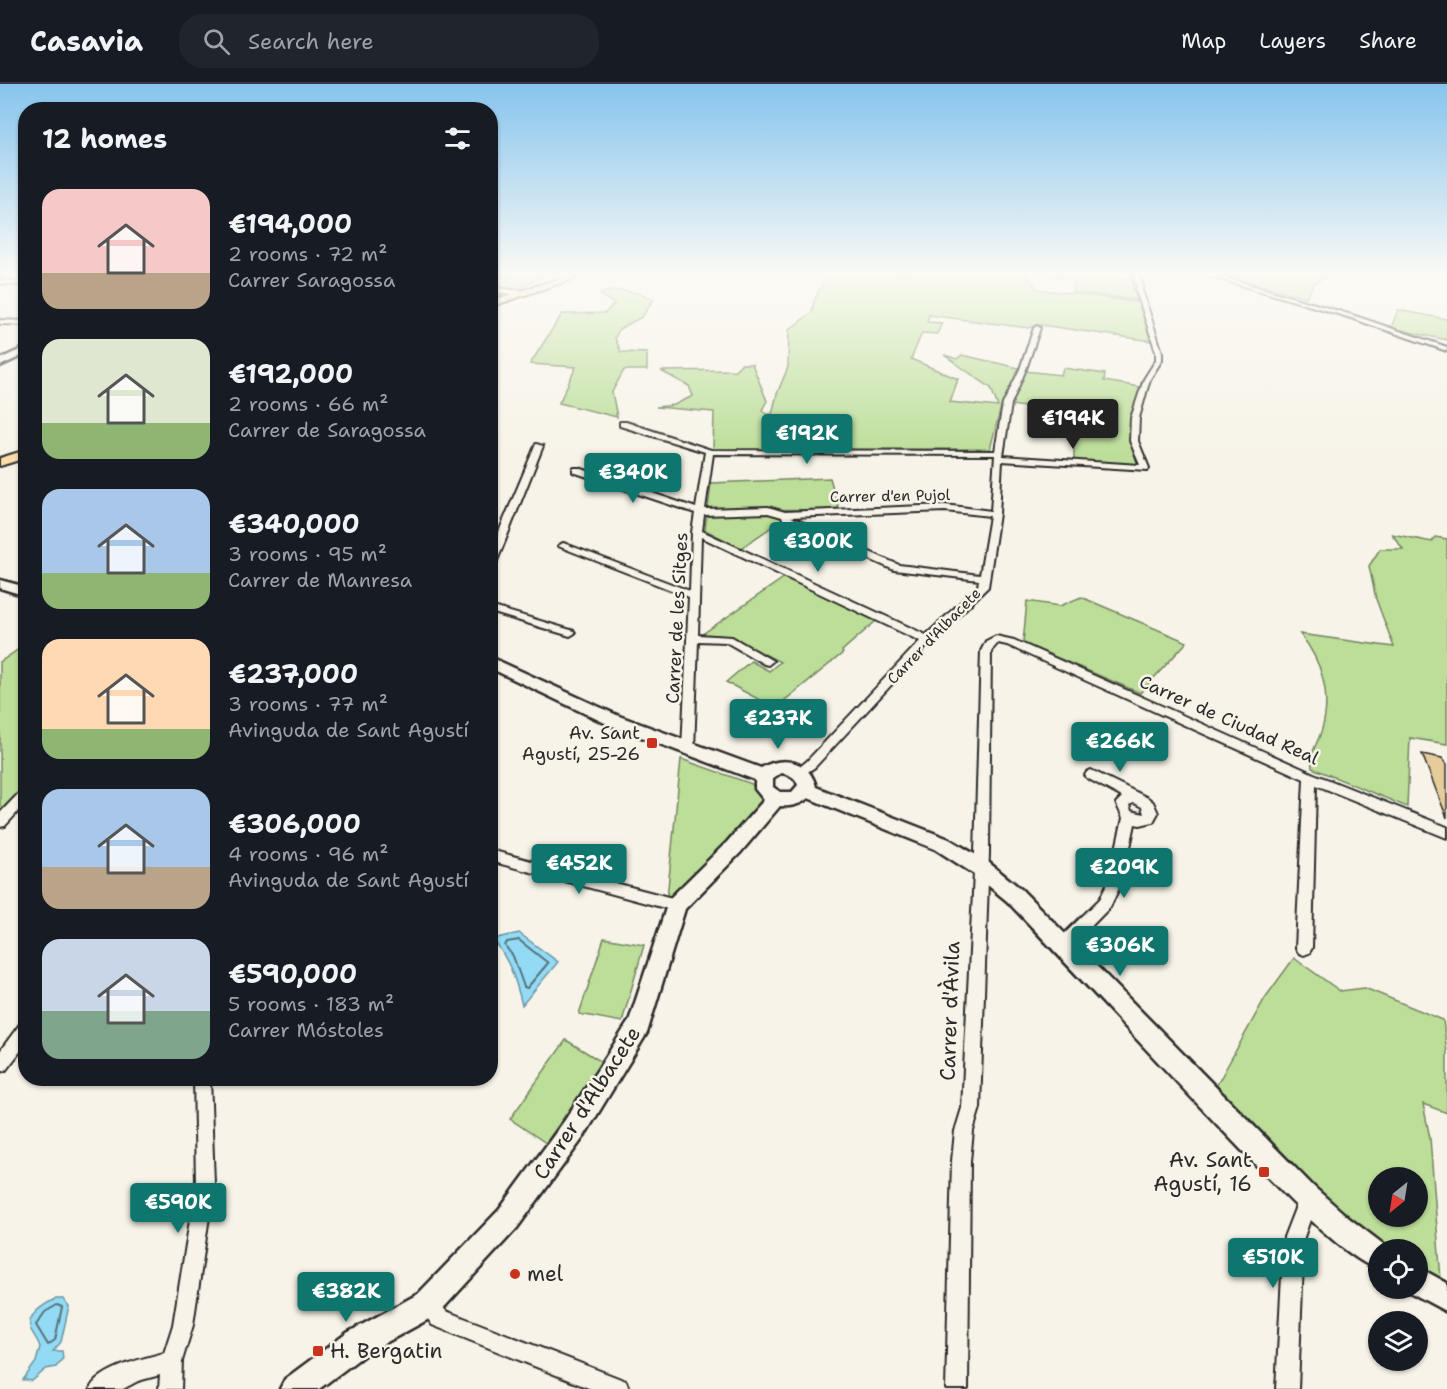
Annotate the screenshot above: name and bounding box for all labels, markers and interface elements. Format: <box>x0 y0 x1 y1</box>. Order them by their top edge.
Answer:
search box <box>179 14 599 68</box>
text: Casavia <box>30 22 143 60</box>
icon: search <box>200 25 233 58</box>
text: Search here <box>248 27 374 56</box>
text: Map <box>1181 27 1226 55</box>
text: Layers <box>1259 27 1326 55</box>
text: Share <box>1359 27 1417 55</box>
text: 12 homes <box>42 121 167 156</box>
icon: filters <box>441 122 474 155</box>
text: €194,000 <box>228 206 352 241</box>
icon: home <box>90 213 162 285</box>
text: 2 rooms · 72 m² <box>228 241 387 267</box>
text: Carrer Saragossa <box>228 267 395 293</box>
text: €192,000 <box>228 356 353 391</box>
icon: home <box>90 363 162 435</box>
text: 2 rooms · 66 m² <box>228 391 389 417</box>
pin: €194K <box>1031 399 1115 450</box>
text: €194K <box>1041 405 1105 431</box>
pin: €192K <box>765 414 849 465</box>
text: Carrer de Saragossa <box>228 417 426 443</box>
text: €192K <box>775 420 839 446</box>
pin: €340K <box>591 453 675 504</box>
text: €340K <box>598 459 668 485</box>
street label: Carrer d'en Pujol <box>830 485 951 507</box>
text: €340,000 <box>228 506 360 541</box>
icon: home <box>90 513 162 585</box>
pin: €300K <box>776 522 860 573</box>
text: €300K <box>783 528 853 554</box>
street label: Carrer de les Sitges <box>661 532 693 704</box>
text: 3 rooms · 95 m² <box>228 541 387 567</box>
text: Carrer de Manresa <box>228 567 412 593</box>
street label: Carrer d'Albacete <box>883 583 985 689</box>
text: €237,000 <box>228 656 358 691</box>
icon: home <box>90 663 162 735</box>
street label: Carrer de Ciudad Real <box>1135 670 1323 771</box>
text: 3 rooms · 77 m² <box>228 691 388 717</box>
pin: €237K <box>736 699 820 750</box>
text: €237K <box>744 705 812 731</box>
text: Avinguda de Sant Agustí <box>228 717 469 743</box>
place label: Av. Sant Agustí, 25-26 <box>522 721 640 766</box>
pin: €266K <box>1078 722 1162 773</box>
text: €266K <box>1085 728 1155 754</box>
marker: Av. Sant Agustí, 25-26 <box>645 736 659 750</box>
text: €306,000 <box>228 806 361 841</box>
icon: home <box>90 813 162 885</box>
text: 4 rooms · 96 m² <box>228 841 389 867</box>
pin: €452K <box>537 844 621 895</box>
pin: €209K <box>1082 848 1166 899</box>
text: €452K <box>546 850 612 876</box>
text: €209K <box>1089 854 1159 880</box>
text: Avinguda de Sant Agustí <box>228 867 469 893</box>
pin: €306K <box>1078 926 1162 977</box>
text: €306K <box>1085 932 1155 958</box>
street label: Carrer d'Àvila <box>933 941 966 1081</box>
text: €590,000 <box>228 956 357 991</box>
icon: home <box>90 963 162 1035</box>
text: 5 rooms · 183 m² <box>228 991 394 1017</box>
text: Carrer Móstoles <box>228 1017 384 1043</box>
street label: Carrer d'Albacete <box>527 1021 647 1185</box>
place label: Av. Sant Agustí, 16 <box>1153 1146 1252 1198</box>
marker: Av. Sant Agustí, 16 <box>1257 1165 1271 1179</box>
north arrow <box>1368 1167 1428 1227</box>
map controls <box>1368 1167 1428 1371</box>
pin: €590K <box>136 1183 220 1234</box>
text: €590K <box>144 1189 212 1215</box>
pin: €510K <box>1231 1238 1315 1289</box>
button: locate <box>1368 1239 1428 1299</box>
text: €510K <box>1242 1244 1304 1270</box>
place label: mel <box>527 1260 564 1288</box>
marker: mel <box>508 1267 522 1281</box>
pin: €382K <box>304 1272 388 1323</box>
text: €382K <box>311 1278 381 1304</box>
button: layers <box>1368 1311 1428 1371</box>
place label: H. Bergatin <box>330 1337 443 1365</box>
marker: H. Bergatin <box>311 1344 325 1358</box>

